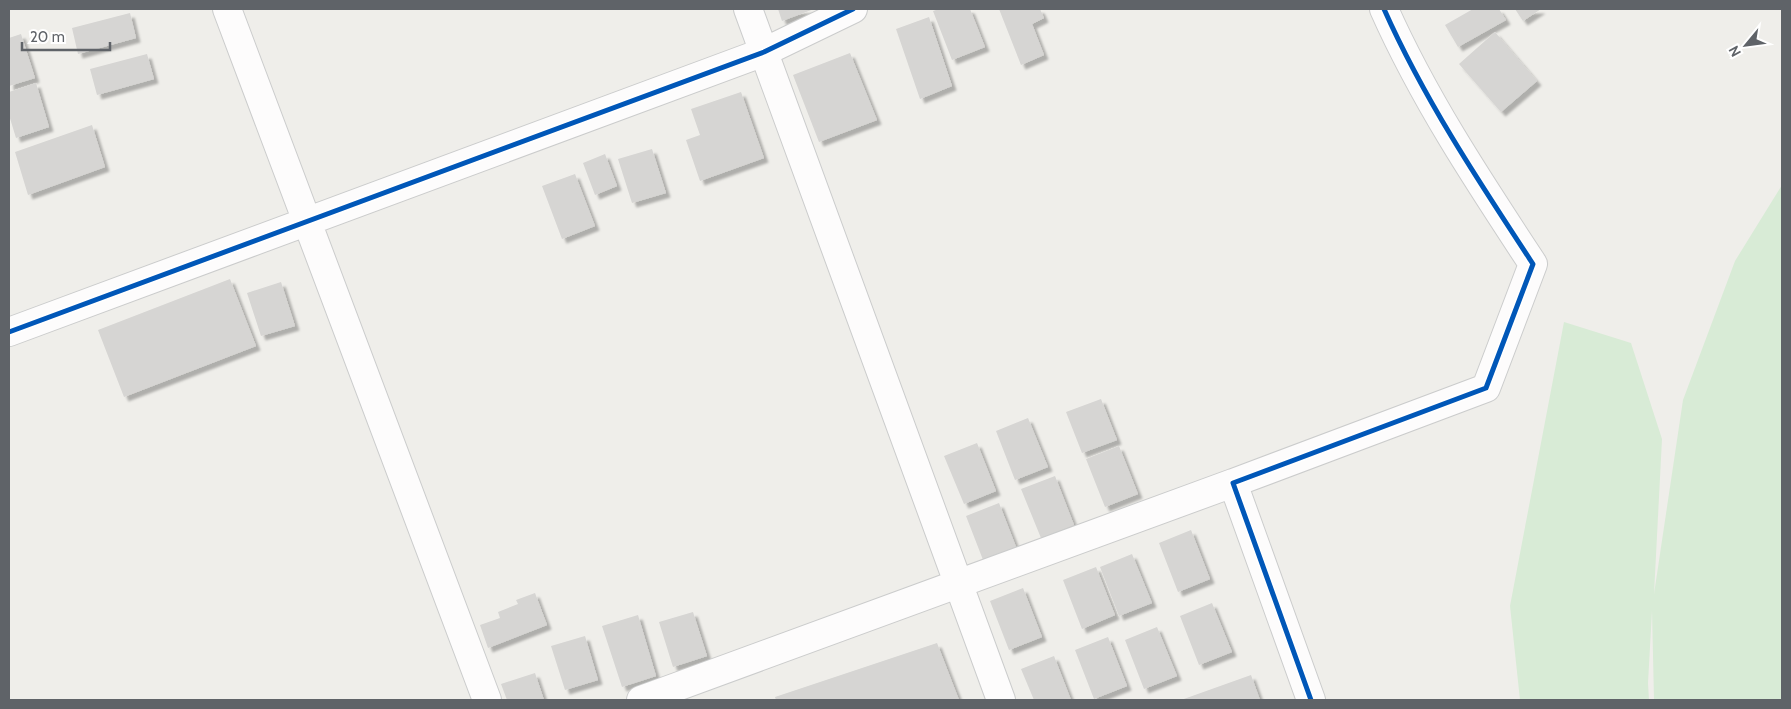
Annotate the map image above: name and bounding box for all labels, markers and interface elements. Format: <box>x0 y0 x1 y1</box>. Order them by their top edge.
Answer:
scale bar <box>22 20 110 52</box>
north arrow <box>1721 20 1771 70</box>
text: 20 m <box>30 28 65 46</box>
text: N <box>1724 43 1745 60</box>

